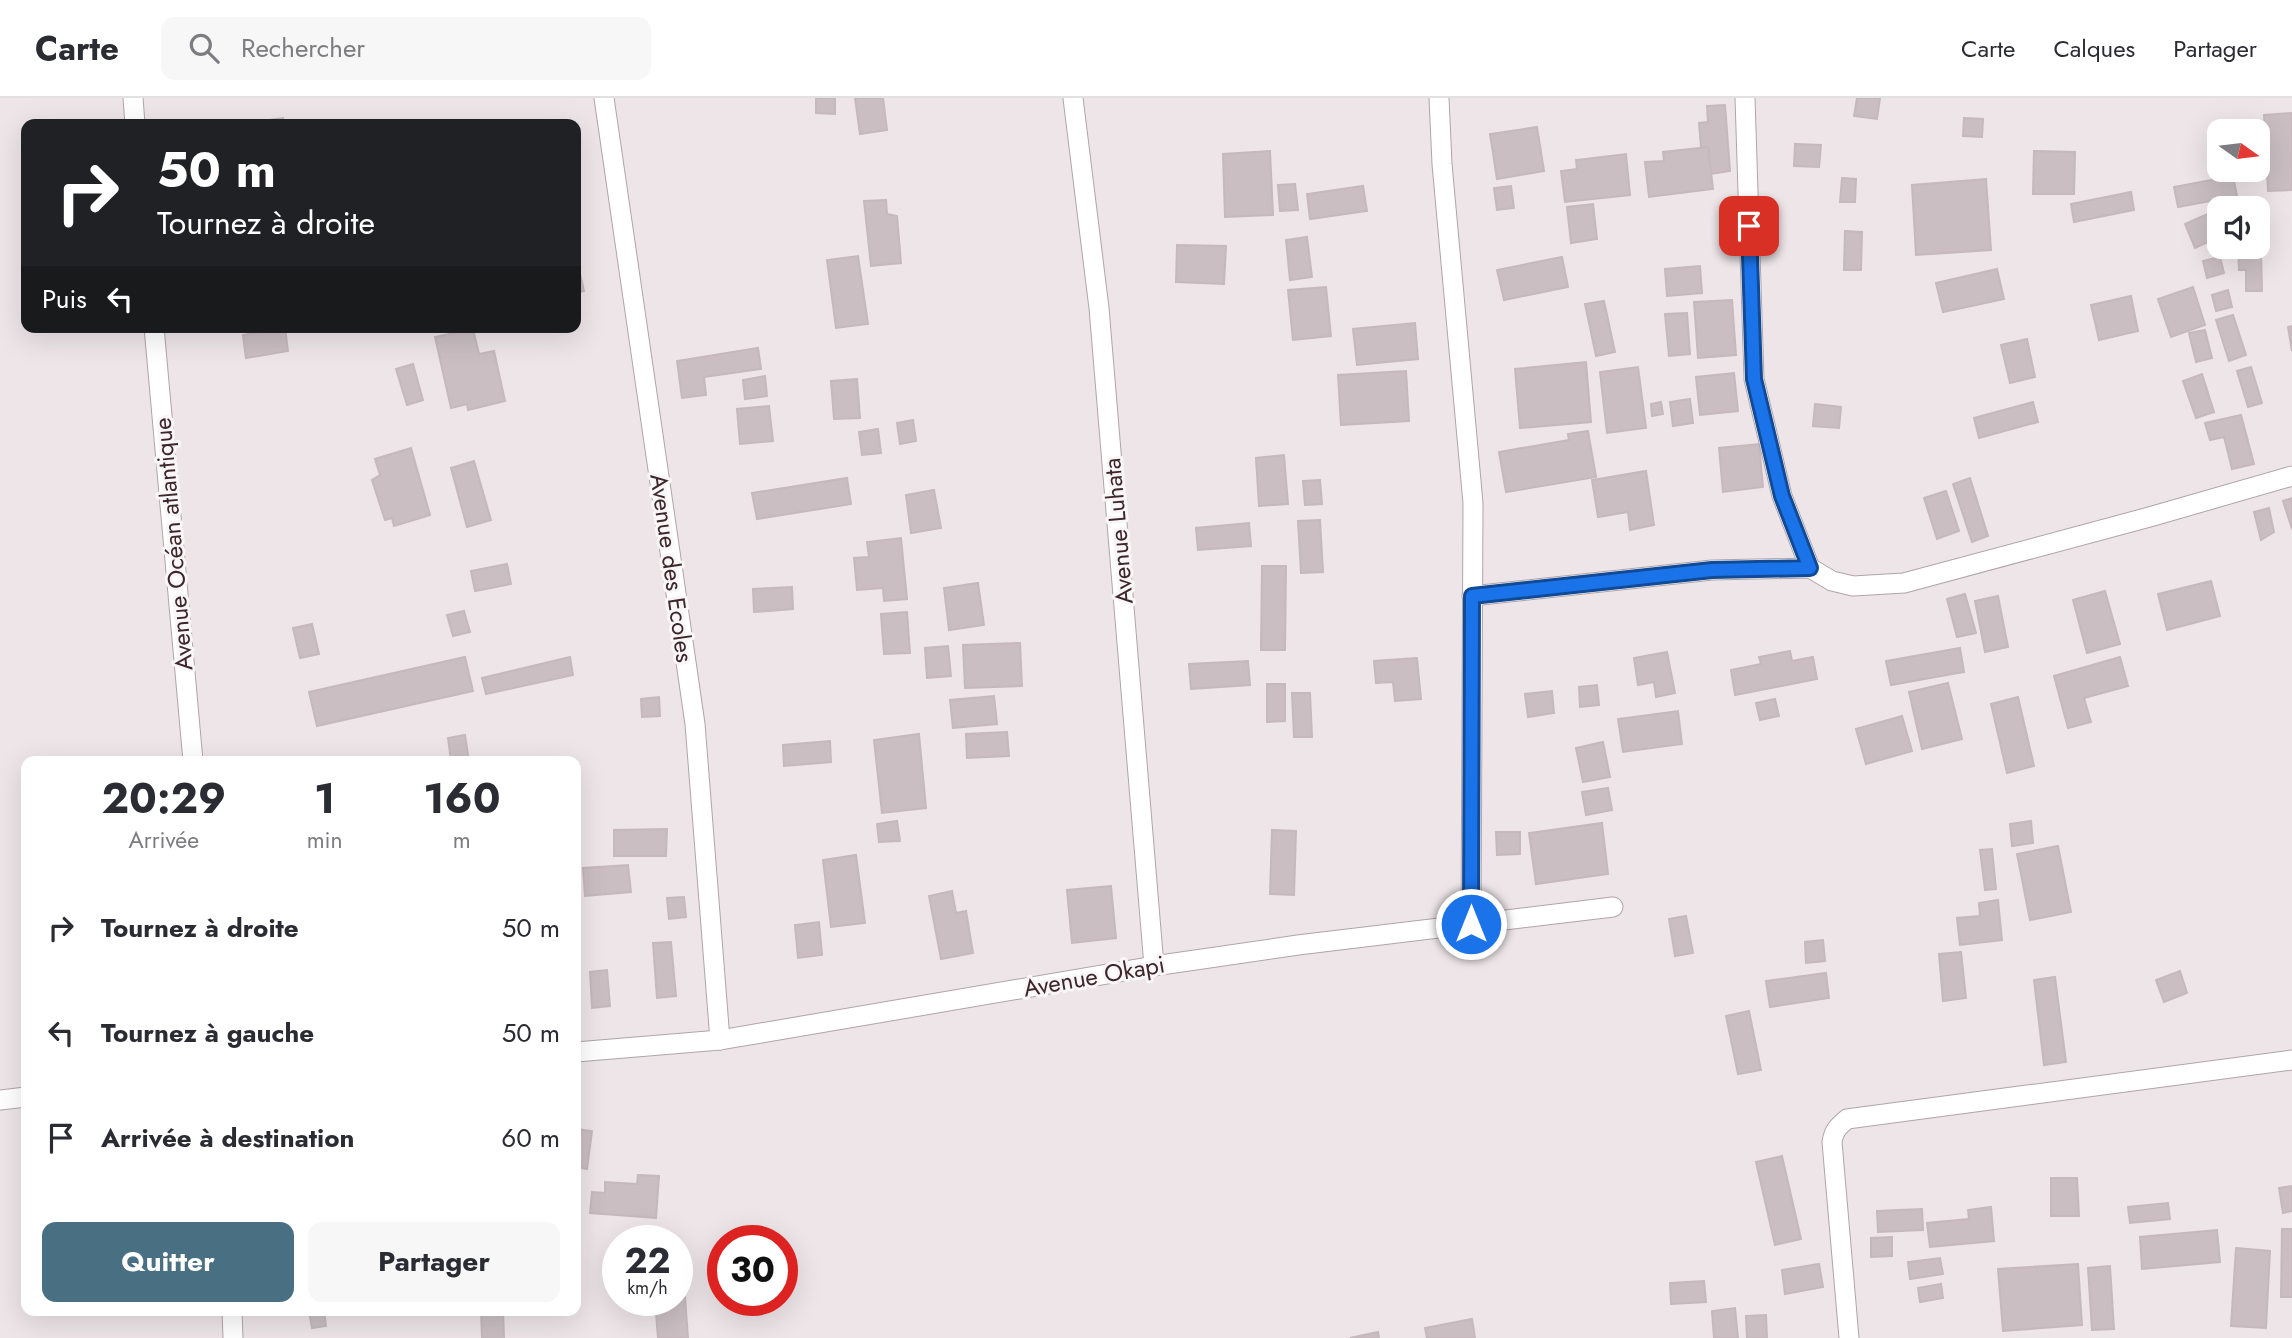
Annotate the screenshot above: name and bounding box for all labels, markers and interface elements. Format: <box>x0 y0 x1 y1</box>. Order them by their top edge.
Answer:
search box <box>161 17 651 80</box>
text: Carte <box>35 25 119 72</box>
icon: search <box>185 29 223 67</box>
text: Rechercher <box>241 29 365 67</box>
text: Carte <box>1961 31 2015 66</box>
text: Calques <box>2053 31 2135 66</box>
text: Partager <box>2173 31 2257 66</box>
north arrow <box>2207 119 2270 182</box>
map controls <box>2207 119 2270 259</box>
text: 50 m <box>157 135 276 205</box>
icon: right <box>42 147 133 238</box>
pin <box>1719 196 1779 256</box>
button: sound <box>2207 196 2270 259</box>
text: Tournez à droite <box>157 200 375 246</box>
icon: arrive <box>1730 207 1768 245</box>
text: Puis <box>42 280 87 318</box>
icon: left <box>101 280 139 318</box>
street label: Avenue Océan atlantique <box>145 416 201 672</box>
street label: Avenue Luhata <box>1094 457 1142 605</box>
street label: Avenue des Ecoles <box>641 471 703 665</box>
text: 20:29 <box>102 768 226 829</box>
text: 1 <box>314 768 335 829</box>
text: 160 <box>423 768 500 829</box>
text: Arrivée <box>129 823 199 857</box>
text: min <box>307 823 343 857</box>
text: m <box>453 823 471 857</box>
position arrow <box>1434 887 1508 961</box>
icon: right <box>42 909 80 947</box>
text: Tournez à droite <box>101 909 299 947</box>
text: 50 m <box>502 909 560 947</box>
street label: Avenue Okapi <box>1021 946 1167 1006</box>
icon: left <box>42 1014 80 1052</box>
text: Tournez à gauche <box>101 1014 314 1052</box>
text: 50 m <box>502 1014 560 1052</box>
icon: arrive <box>42 1119 80 1157</box>
text: Arrivée à destination <box>101 1119 354 1157</box>
text: 60 m <box>501 1119 560 1157</box>
button: Quitter <box>42 1222 294 1302</box>
button: Partager <box>308 1222 560 1302</box>
speed limit sign: 30 <box>707 1225 798 1316</box>
text: 22 <box>625 1236 670 1286</box>
text: km/h <box>627 1275 668 1301</box>

